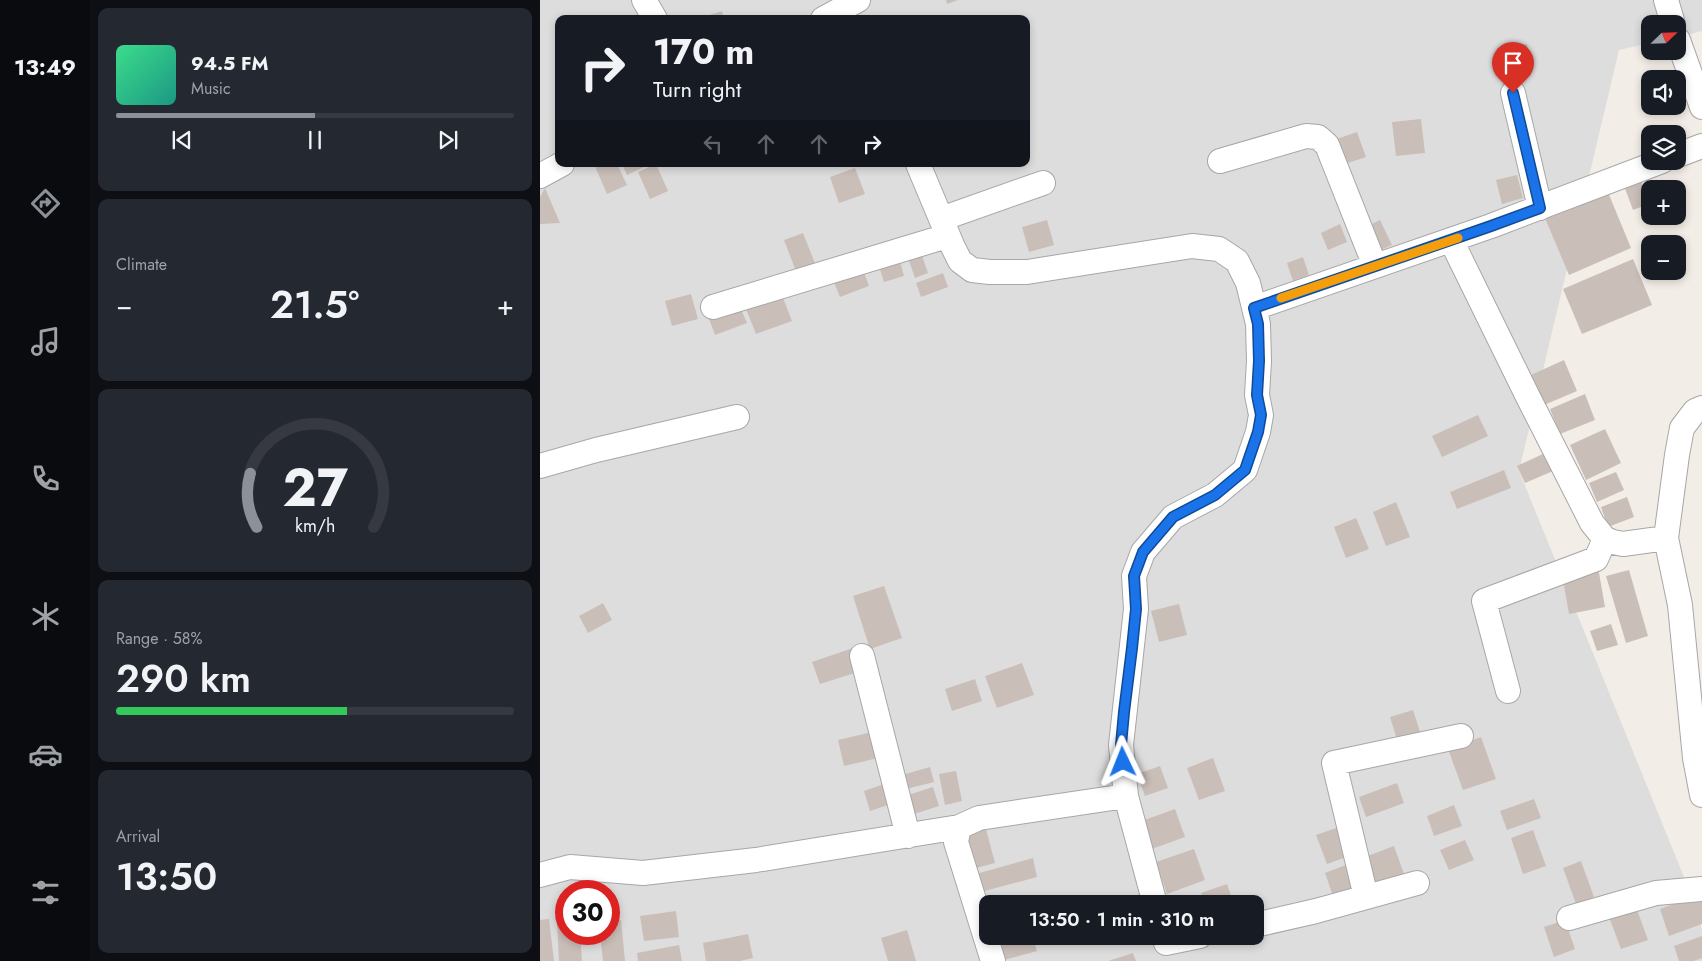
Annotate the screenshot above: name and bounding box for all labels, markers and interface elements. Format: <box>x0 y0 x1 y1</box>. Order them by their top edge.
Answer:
north arrow <box>1641 15 1686 60</box>
map controls <box>1641 15 1686 280</box>
text: 170 m <box>653 27 754 77</box>
icon: right <box>570 35 635 100</box>
pin <box>1492 42 1534 93</box>
icon: arrive <box>1499 49 1527 77</box>
text: 94.5 FM <box>191 50 268 77</box>
text: 13:49 <box>14 51 76 83</box>
button: sound <box>1641 70 1686 115</box>
text: Turn right <box>653 73 741 105</box>
text: Music <box>191 77 231 100</box>
button: layers <box>1641 125 1686 170</box>
icon: previous <box>168 126 196 154</box>
icon: pause <box>301 126 329 154</box>
icon: next <box>434 126 462 154</box>
icon: left <box>699 130 727 158</box>
icon: ahead <box>752 130 780 158</box>
icon: ahead <box>805 130 833 158</box>
icon: right <box>858 130 886 158</box>
button: + <box>1641 180 1686 225</box>
icon: directions <box>28 186 63 221</box>
button: − <box>1641 235 1686 280</box>
text: Climate <box>116 253 167 276</box>
text: 21.5° <box>270 277 359 332</box>
text: − <box>116 285 133 326</box>
text: + <box>497 285 514 326</box>
icon: music <box>28 324 63 359</box>
text: 27 <box>282 450 348 526</box>
icon: phone <box>28 461 63 496</box>
text: km/h <box>295 513 335 539</box>
icon: climate <box>28 599 63 634</box>
text: Range · 58% <box>116 627 203 650</box>
text: 290 km <box>116 651 251 706</box>
position arrow <box>1096 735 1148 787</box>
icon: car <box>28 737 63 772</box>
text: Arrival <box>116 825 160 848</box>
text: 13:50 <box>116 849 217 904</box>
icon: filters <box>28 875 63 910</box>
speed limit sign: 30 <box>555 880 620 945</box>
text: 13:50 · 1 min · 310 m <box>1029 906 1214 933</box>

